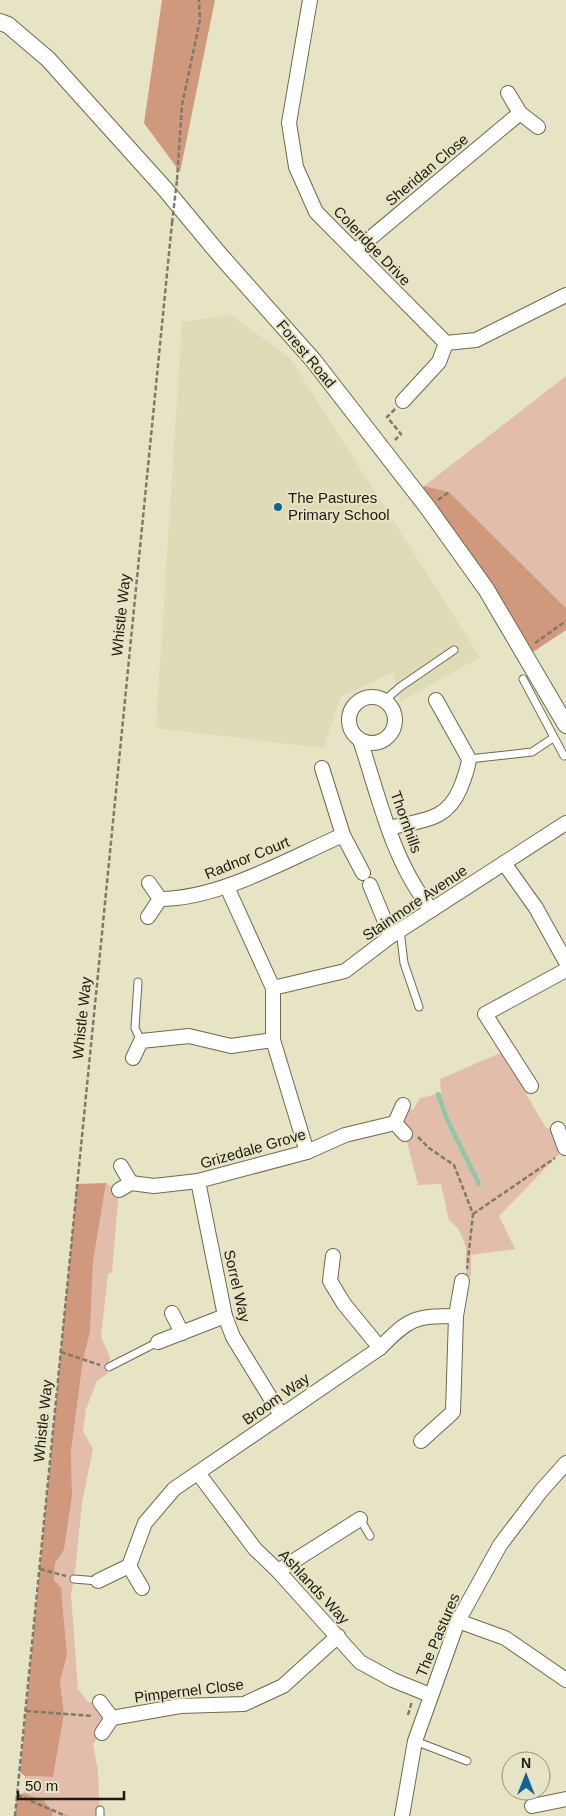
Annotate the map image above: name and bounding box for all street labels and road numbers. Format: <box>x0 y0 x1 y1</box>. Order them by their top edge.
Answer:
street label: Sheridan Close <box>382 130 471 209</box>
street label: Coleridge Drive <box>330 203 414 289</box>
street label: Forest Road <box>273 317 339 391</box>
street label: Whistle Way <box>108 572 133 657</box>
street label: Thornhills <box>387 788 426 855</box>
street label: Radnor Court <box>202 832 293 882</box>
street label: Stainmore Avenue <box>359 861 470 944</box>
street label: Whistle Way <box>69 975 94 1060</box>
street label: Grizedale Grove <box>198 1125 308 1172</box>
street label: Sorrel Way <box>221 1248 254 1324</box>
street label: Broom Way <box>239 1369 313 1428</box>
street label: Whistle Way <box>30 1378 55 1463</box>
street label: Ashlands Way <box>276 1546 353 1628</box>
street label: The Pastures <box>412 1590 463 1679</box>
street label: Pimpernel Close <box>133 1675 245 1706</box>

